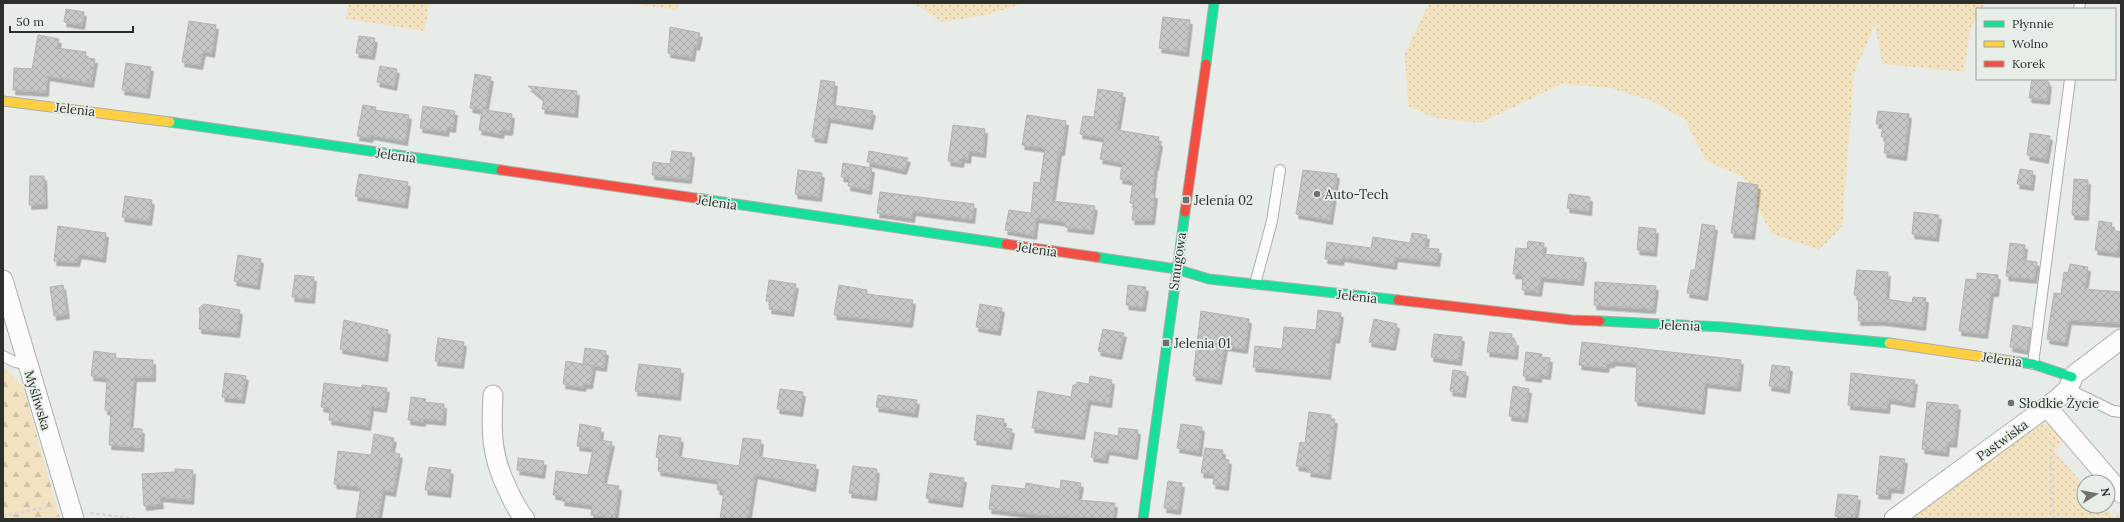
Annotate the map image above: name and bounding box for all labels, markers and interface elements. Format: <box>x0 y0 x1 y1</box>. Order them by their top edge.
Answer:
scale bar <box>10 8 133 34</box>
legend <box>1976 8 2116 80</box>
text: 50 m <box>16 14 44 29</box>
text: Płynnie <box>2012 16 2054 31</box>
text: Wolno <box>2012 36 2048 51</box>
text: Korek <box>2012 56 2046 71</box>
street label: Jelenia <box>53 99 96 120</box>
street label: Jelenia <box>374 144 417 167</box>
place label: Auto-Tech <box>1324 186 1389 203</box>
marker: Auto-Tech <box>1312 189 1322 199</box>
street label: Jelenia <box>695 191 738 214</box>
place label: Jelenia 02 <box>1193 192 1253 209</box>
marker: Jelenia 02 <box>1181 195 1191 205</box>
street label: Smugowa <box>1165 231 1190 291</box>
street label: Jelenia <box>1015 238 1058 261</box>
street label: Jelenia <box>1335 286 1378 307</box>
street label: Jelenia <box>1658 316 1701 335</box>
place label: Jelenia 01 <box>1173 335 1231 352</box>
marker: Jelenia 01 <box>1161 338 1171 348</box>
street label: Jelenia <box>1980 348 2023 371</box>
street label: Myśliwska <box>20 368 55 432</box>
place label: Słodkie Życie <box>2019 395 2099 412</box>
marker: Słodkie Życie <box>2006 398 2016 408</box>
street label: Pastwiska <box>1973 416 2032 465</box>
north arrow <box>2076 474 2116 514</box>
text: N <box>2098 487 2114 498</box>

